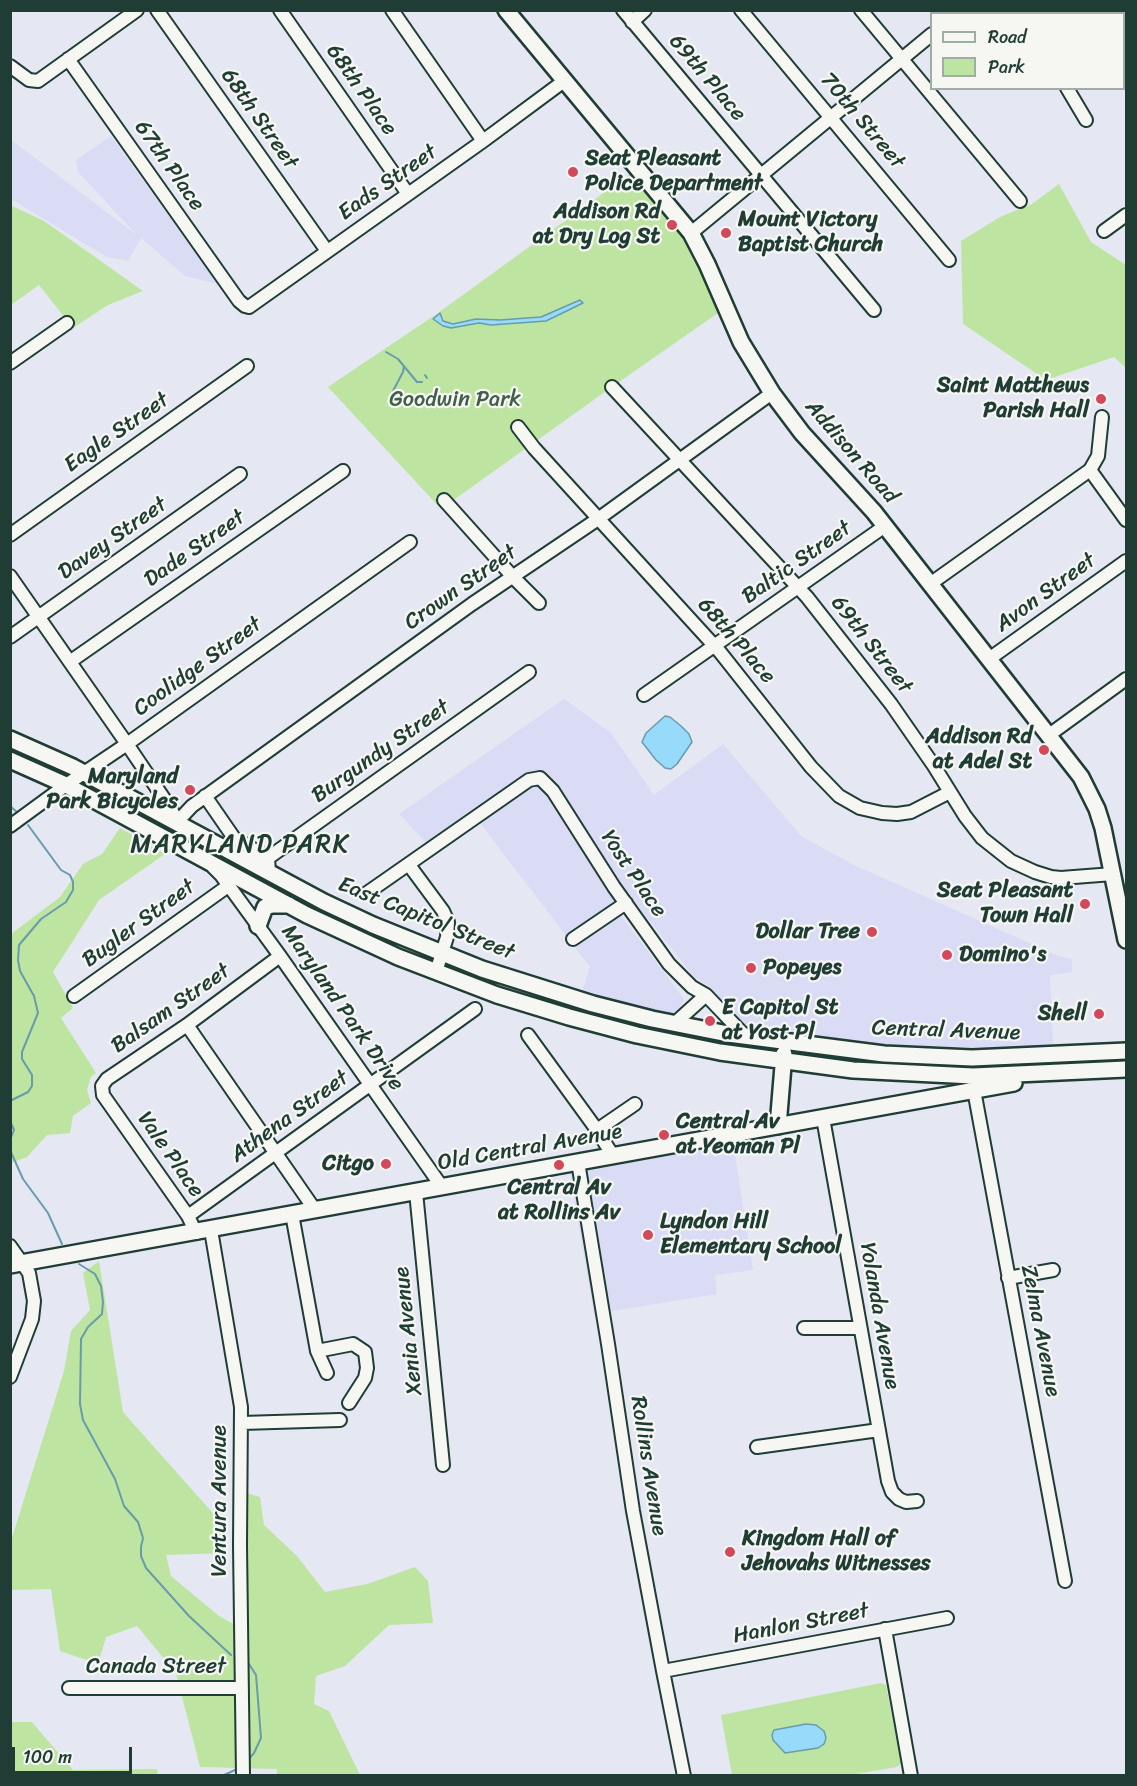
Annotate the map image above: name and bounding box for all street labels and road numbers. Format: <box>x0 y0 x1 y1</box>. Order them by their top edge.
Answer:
street label: 69th Place <box>663 29 751 127</box>
street label: 68th Place <box>320 39 402 141</box>
street label: 68th Street <box>215 64 303 174</box>
street label: 70th Street <box>814 68 910 174</box>
street label: 67th Place <box>128 115 210 217</box>
street label: Eads Street <box>333 139 443 227</box>
street label: Eagle Street <box>60 387 174 479</box>
street label: Addison Road <box>799 395 903 509</box>
street label: Davey Street <box>53 492 173 586</box>
street label: Dade Street <box>140 505 250 593</box>
street label: Baltic Street <box>737 516 857 610</box>
street label: Crown Street <box>400 540 522 636</box>
street label: Avon Street <box>991 548 1101 638</box>
street label: 69th Street <box>825 591 917 699</box>
street label: 68th Place <box>691 592 781 690</box>
street label: Coolidge Street <box>129 612 267 722</box>
street label: Burgundy Street <box>307 695 455 809</box>
street label: Yost Place <box>594 825 672 923</box>
street label: East Capitol Street <box>334 872 518 966</box>
street label: Bugler Street <box>77 874 201 974</box>
street label: Maryland Park Drive <box>275 920 409 1096</box>
street label: Balsam Street <box>107 958 235 1060</box>
street label: Central Avenue <box>871 1015 1021 1047</box>
street label: Athena Street <box>226 1065 354 1169</box>
street label: Vale Place <box>131 1107 209 1203</box>
street label: Old Central Avenue <box>436 1119 624 1177</box>
street label: Yolanda Avenue <box>853 1240 905 1392</box>
street label: Zelma Avenue <box>1014 1263 1066 1399</box>
street label: Xenia Avenue <box>389 1265 429 1397</box>
street label: Rollins Avenue <box>624 1394 672 1538</box>
street label: Ventura Avenue <box>207 1425 233 1577</box>
street label: Hanlon Street <box>731 1598 871 1650</box>
street label: Canada Street <box>86 1654 226 1680</box>

